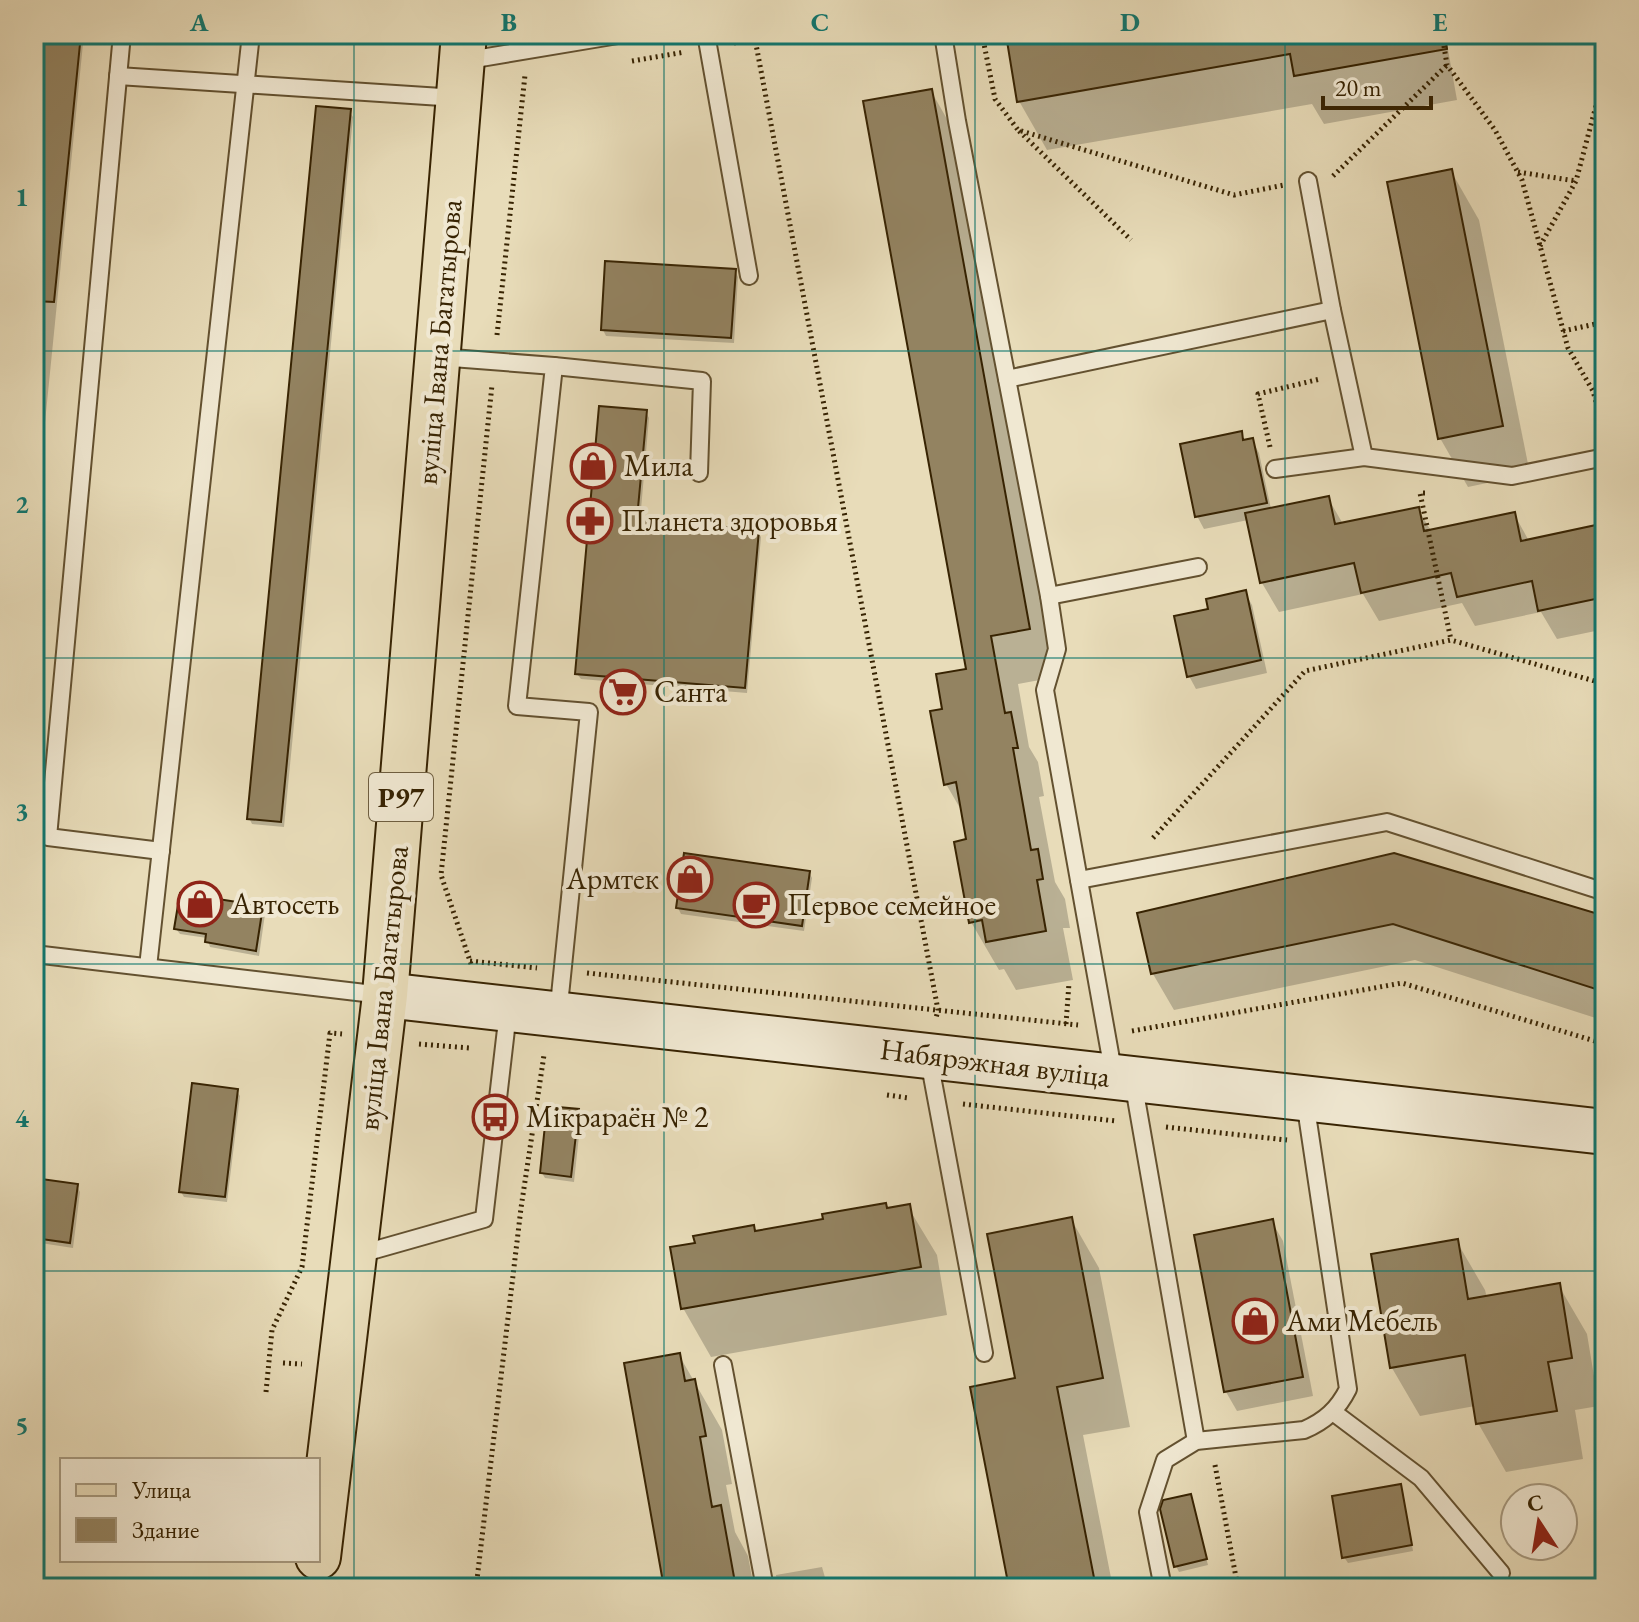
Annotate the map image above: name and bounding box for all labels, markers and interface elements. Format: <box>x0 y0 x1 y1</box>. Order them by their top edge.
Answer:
text: A <box>189 5 209 39</box>
text: B <box>501 5 517 39</box>
text: C <box>811 5 829 39</box>
text: D <box>1120 5 1140 39</box>
text: E <box>1433 5 1448 39</box>
scale bar <box>1323 60 1431 110</box>
text: 20 m <box>1335 72 1382 103</box>
text: 1 <box>15 180 29 214</box>
street label: вуліца Івана Багатырова <box>407 198 470 486</box>
shop icon: Мила <box>569 442 617 490</box>
place label: Мила <box>624 446 693 485</box>
text: 2 <box>15 487 29 521</box>
pharmacy icon: Планета здоровья <box>566 497 614 545</box>
place label: Планета здоровья <box>621 501 838 540</box>
supermarket icon: Санта <box>599 668 647 716</box>
place label: Санта <box>654 672 727 711</box>
road number: Р97 <box>369 773 433 821</box>
text: 3 <box>15 794 29 828</box>
street label: вуліца Івана Багатырова <box>348 844 417 1132</box>
shop icon: Армтек <box>666 855 714 903</box>
place label: Армтек <box>565 859 659 898</box>
shop icon: Автосеть <box>176 880 224 928</box>
cafe icon: Первое семейное <box>732 881 780 929</box>
place label: Автосеть <box>230 884 339 923</box>
place label: Первое семейное <box>787 885 996 924</box>
street label: Набярэжная вуліца <box>878 1029 1112 1096</box>
bus stop icon: Мікрараён № 2 <box>471 1093 519 1141</box>
place label: Мікрараён № 2 <box>526 1097 709 1136</box>
text: 4 <box>15 1101 29 1135</box>
shop icon: Ами Мебель <box>1231 1297 1279 1345</box>
place label: Ами Мебель <box>1285 1301 1438 1340</box>
text: 5 <box>15 1408 29 1442</box>
legend <box>60 1458 320 1562</box>
text: Улица <box>131 1474 191 1505</box>
north arrow <box>1499 1482 1579 1562</box>
text: С <box>1524 1487 1546 1519</box>
text: Здание <box>132 1514 199 1545</box>

